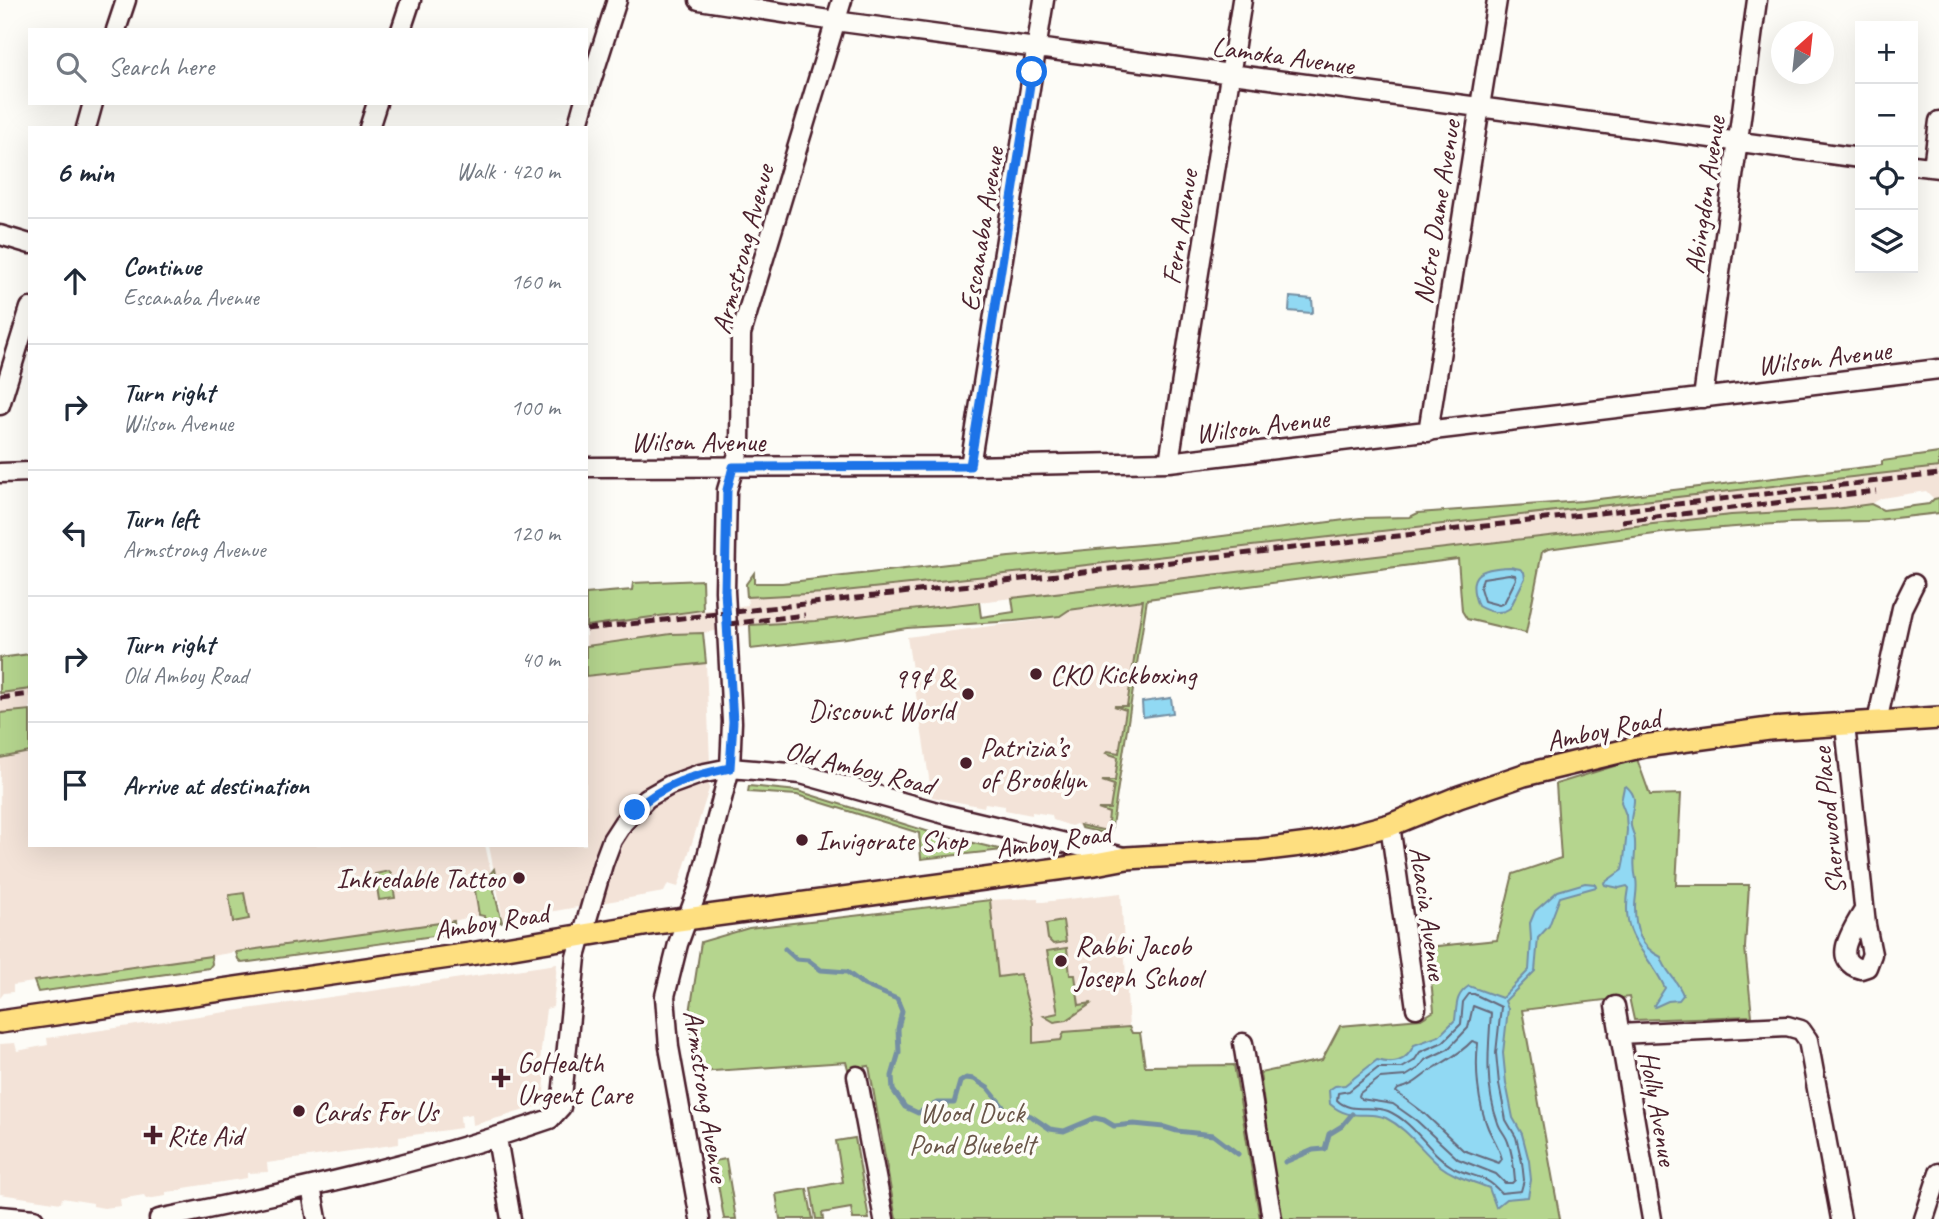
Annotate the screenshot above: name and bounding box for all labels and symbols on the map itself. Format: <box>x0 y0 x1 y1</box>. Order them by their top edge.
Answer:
north arrow <box>1771 21 1834 84</box>
street label: Lamoka Avenue <box>1210 28 1358 83</box>
route start <box>1016 56 1047 87</box>
street label: Abingdon Avenue <box>1676 112 1733 276</box>
street label: Notre Dame Avenue <box>1405 116 1469 306</box>
street label: Escanaba Avenue <box>951 143 1012 313</box>
street label: Armstrong Avenue <box>703 159 782 337</box>
street label: Fern Avenue <box>1153 166 1206 287</box>
street label: Wilson Avenue <box>1755 332 1895 383</box>
street label: Wilson Avenue <box>1193 400 1333 451</box>
street label: Wilson Avenue <box>631 424 767 459</box>
place label: CKO Kickboxing <box>1050 657 1198 692</box>
place label: 99¢ & Discount World <box>808 661 958 728</box>
marker: CKO Kickboxing <box>1028 666 1044 682</box>
marker: 99¢ & Discount World <box>960 686 976 702</box>
street label: Amboy Road <box>1543 700 1667 759</box>
place label: Patrizia’s of Brooklyn <box>980 730 1088 797</box>
street label: Old Amboy Road <box>782 732 942 804</box>
street label: Sherwood Place <box>1803 744 1854 896</box>
marker: Patrizia’s of Brooklyn <box>958 755 974 771</box>
route end <box>619 794 650 825</box>
street label: Amboy Road <box>994 815 1117 866</box>
place label: Invigorate Shop <box>816 823 969 858</box>
marker: Invigorate Shop <box>794 832 810 848</box>
street label: Acacia Avenue <box>1402 844 1455 984</box>
place label: Inkredable Tattoo <box>336 861 507 896</box>
marker: Inkredable Tattoo <box>511 870 527 886</box>
street label: Amboy Road <box>431 895 555 948</box>
place label: Rabbi Jacob Joseph School <box>1073 928 1207 995</box>
marker: Rabbi Jacob Joseph School <box>1053 953 1069 969</box>
street label: Armstrong Avenue <box>676 1008 738 1186</box>
place label: GoHealth Urgent Care <box>517 1045 634 1112</box>
street label: Holly Avenue <box>1631 1048 1686 1170</box>
marker: GoHealth Urgent Care <box>491 1068 511 1088</box>
place label: Cards For Us <box>313 1094 441 1129</box>
park label: Wood Duck Pond Bluebelt <box>909 1095 1039 1162</box>
marker: Cards For Us <box>291 1103 307 1119</box>
place label: Rite Aid <box>167 1118 247 1153</box>
marker: Rite Aid <box>145 1127 161 1143</box>

